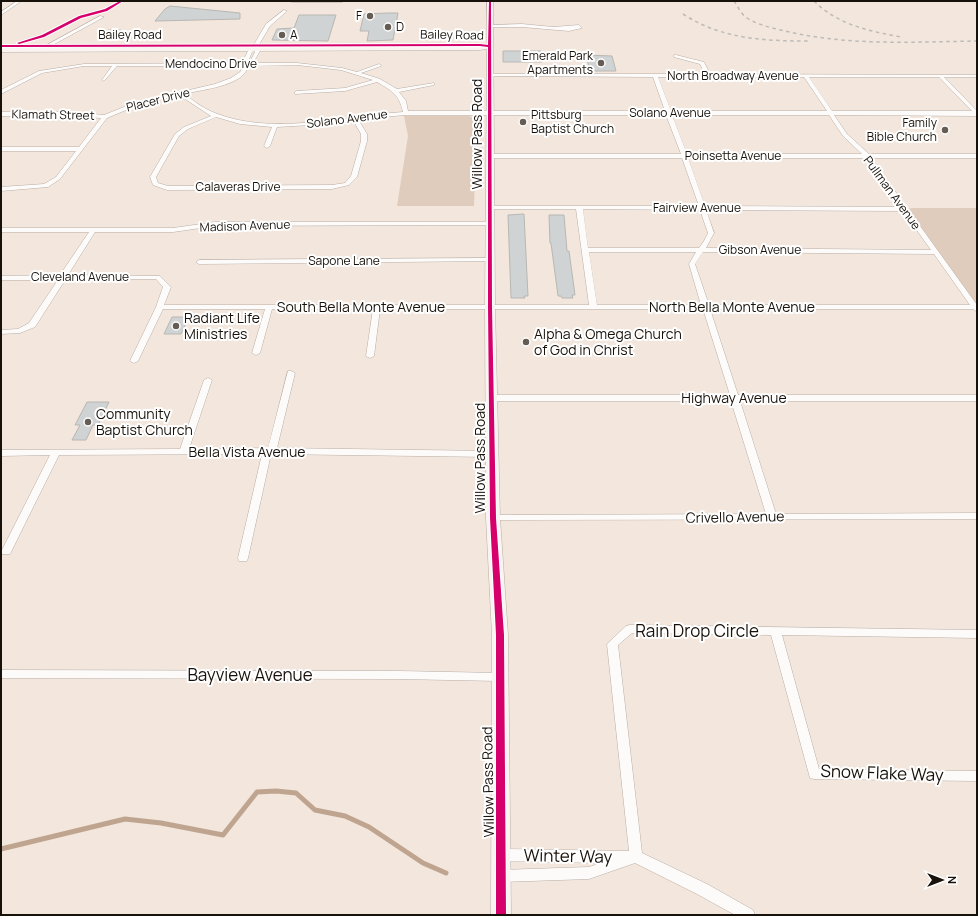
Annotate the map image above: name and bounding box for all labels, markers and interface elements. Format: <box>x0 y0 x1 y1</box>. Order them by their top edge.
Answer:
place label: F <box>356 7 362 24</box>
marker: F <box>365 11 375 21</box>
place label: D <box>396 18 404 35</box>
marker: D <box>383 22 393 32</box>
street label: Bailey Road <box>420 25 484 44</box>
street label: Bailey Road <box>98 26 162 43</box>
place label: A <box>290 26 298 43</box>
marker: A <box>277 30 287 40</box>
place label: Emerald Park Apartments <box>522 47 594 78</box>
street label: Mendocino Drive <box>165 55 257 72</box>
marker: Emerald Park Apartments <box>596 58 606 68</box>
street label: North Broadway Avenue <box>667 67 799 84</box>
street label: Willow Pass Road <box>467 79 486 189</box>
street label: Placer Drive <box>124 83 191 116</box>
street label: Solano Avenue <box>629 104 711 121</box>
street label: Klamath Street <box>11 105 95 124</box>
street label: Solano Avenue <box>305 105 388 132</box>
place label: Pittsburg Baptist Church <box>531 106 614 137</box>
place label: Family Bible Church <box>867 114 938 145</box>
marker: Pittsburg Baptist Church <box>518 117 528 127</box>
marker: Family Bible Church <box>940 125 950 135</box>
street label: Poinsetta Avenue <box>685 147 781 164</box>
street label: Pullman Avenue <box>860 152 925 233</box>
street label: Calaveras Drive <box>196 178 280 195</box>
street label: Fairview Avenue <box>653 199 741 216</box>
street label: Madison Avenue <box>199 215 291 236</box>
street label: Gibson Avenue <box>719 241 801 258</box>
street label: Sapone Lane <box>308 252 380 269</box>
street label: Cleveland Avenue <box>31 268 129 285</box>
street label: South Bella Monte Avenue <box>277 297 445 316</box>
street label: North Bella Monte Avenue <box>649 297 815 316</box>
place label: Radiant Life Ministries <box>184 308 260 343</box>
marker: Radiant Life Ministries <box>171 321 181 331</box>
place label: Alpha & Omega Church of God in Christ <box>534 324 682 359</box>
marker: Alpha & Omega Church of God in Christ <box>521 337 531 347</box>
street label: Highway Avenue <box>681 388 787 407</box>
street label: Willow Pass Road <box>470 403 489 513</box>
place label: Community Baptist Church <box>96 404 193 439</box>
marker: Community Baptist Church <box>83 417 93 427</box>
street label: Bella Vista Avenue <box>189 442 305 461</box>
street label: Crivello Avenue <box>685 506 785 527</box>
street label: Rain Drop Circle <box>635 619 759 642</box>
street label: Bayview Avenue <box>187 663 313 686</box>
street label: Willow Pass Road <box>477 726 498 838</box>
street label: Snow Flake Way <box>820 759 944 786</box>
street label: Winter Way <box>524 843 613 868</box>
north arrow <box>922 860 962 900</box>
text: N <box>945 876 960 884</box>

